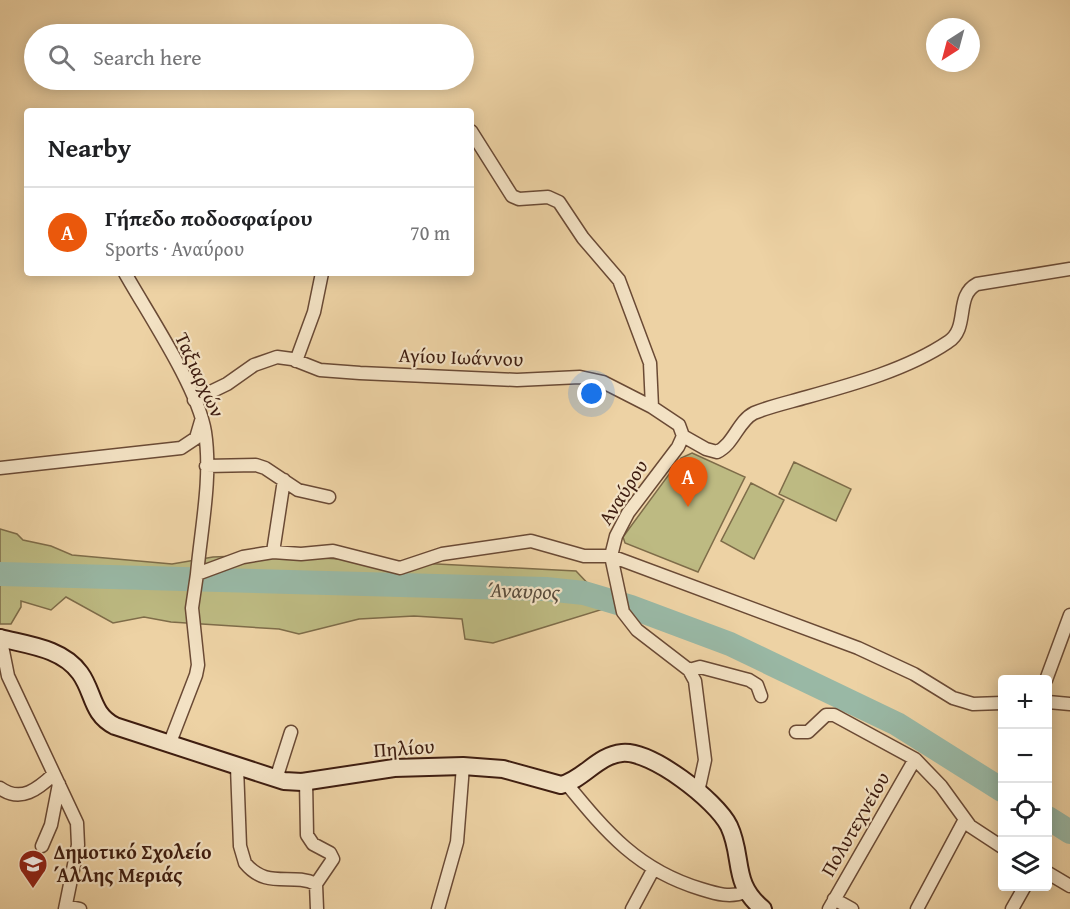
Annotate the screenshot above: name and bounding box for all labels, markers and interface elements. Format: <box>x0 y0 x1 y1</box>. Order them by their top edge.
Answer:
north arrow <box>926 18 980 72</box>
search box <box>24 24 474 90</box>
icon: search <box>45 41 78 74</box>
text: Search here <box>93 41 202 73</box>
text: Nearby <box>48 128 131 167</box>
text: Γήπεδο ποδοσφαίρου <box>105 202 312 234</box>
text: A <box>61 218 74 247</box>
text: 70 m <box>410 218 450 247</box>
text: Sports · Αναύρου <box>105 234 244 263</box>
street label: Ταξιαρχών <box>168 328 233 422</box>
street label: Αγίου Ιωάννου <box>398 340 524 373</box>
your location <box>577 379 606 408</box>
street label: Αναύρου <box>591 453 655 530</box>
pin: A <box>668 458 708 507</box>
water label: Άναυρος <box>487 574 561 607</box>
map controls <box>998 675 1052 891</box>
button: + <box>998 675 1052 729</box>
button: − <box>998 729 1052 783</box>
street label: Πηλίου <box>373 731 435 764</box>
street label: Πολυτεχνείου <box>813 766 896 881</box>
button: locate <box>998 783 1052 837</box>
place label: Δημοτικό Σχολείο Άλλης Μεριάς <box>53 837 212 889</box>
button: layers <box>998 837 1052 891</box>
school or university icon: Δημοτικό Σχολείο Άλλης Μεριάς <box>17 848 49 890</box>

